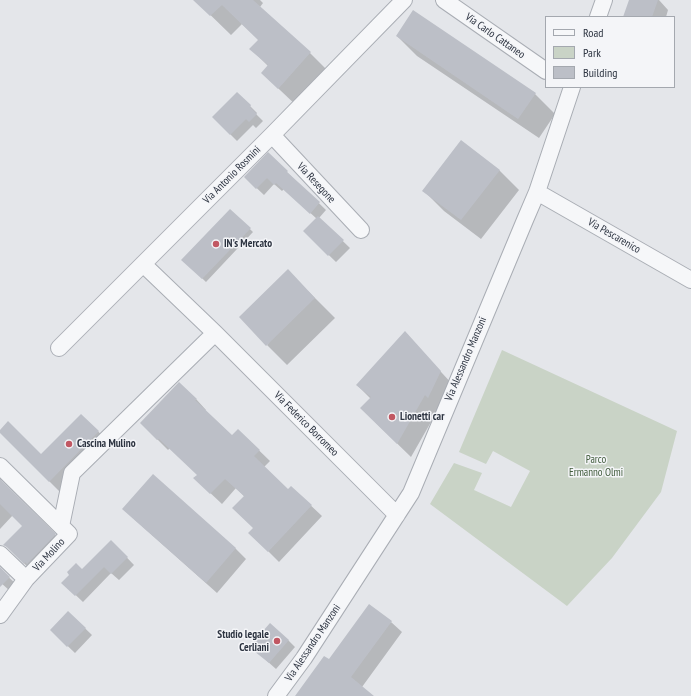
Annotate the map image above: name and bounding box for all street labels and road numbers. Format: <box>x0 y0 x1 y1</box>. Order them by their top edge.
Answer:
street label: Via Carlo Cattaneo <box>463 11 527 61</box>
street label: Via Antonio Rosmini <box>200 143 264 207</box>
street label: Via Resegone <box>294 160 338 206</box>
street label: Via Pescarenico <box>585 216 643 256</box>
street label: Via Alessandro Manzoni <box>442 315 490 403</box>
street label: Via Federico Borromeo <box>271 389 341 459</box>
street label: Via Molino <box>30 536 68 574</box>
street label: Via Alessandro Manzoni <box>282 602 344 684</box>

